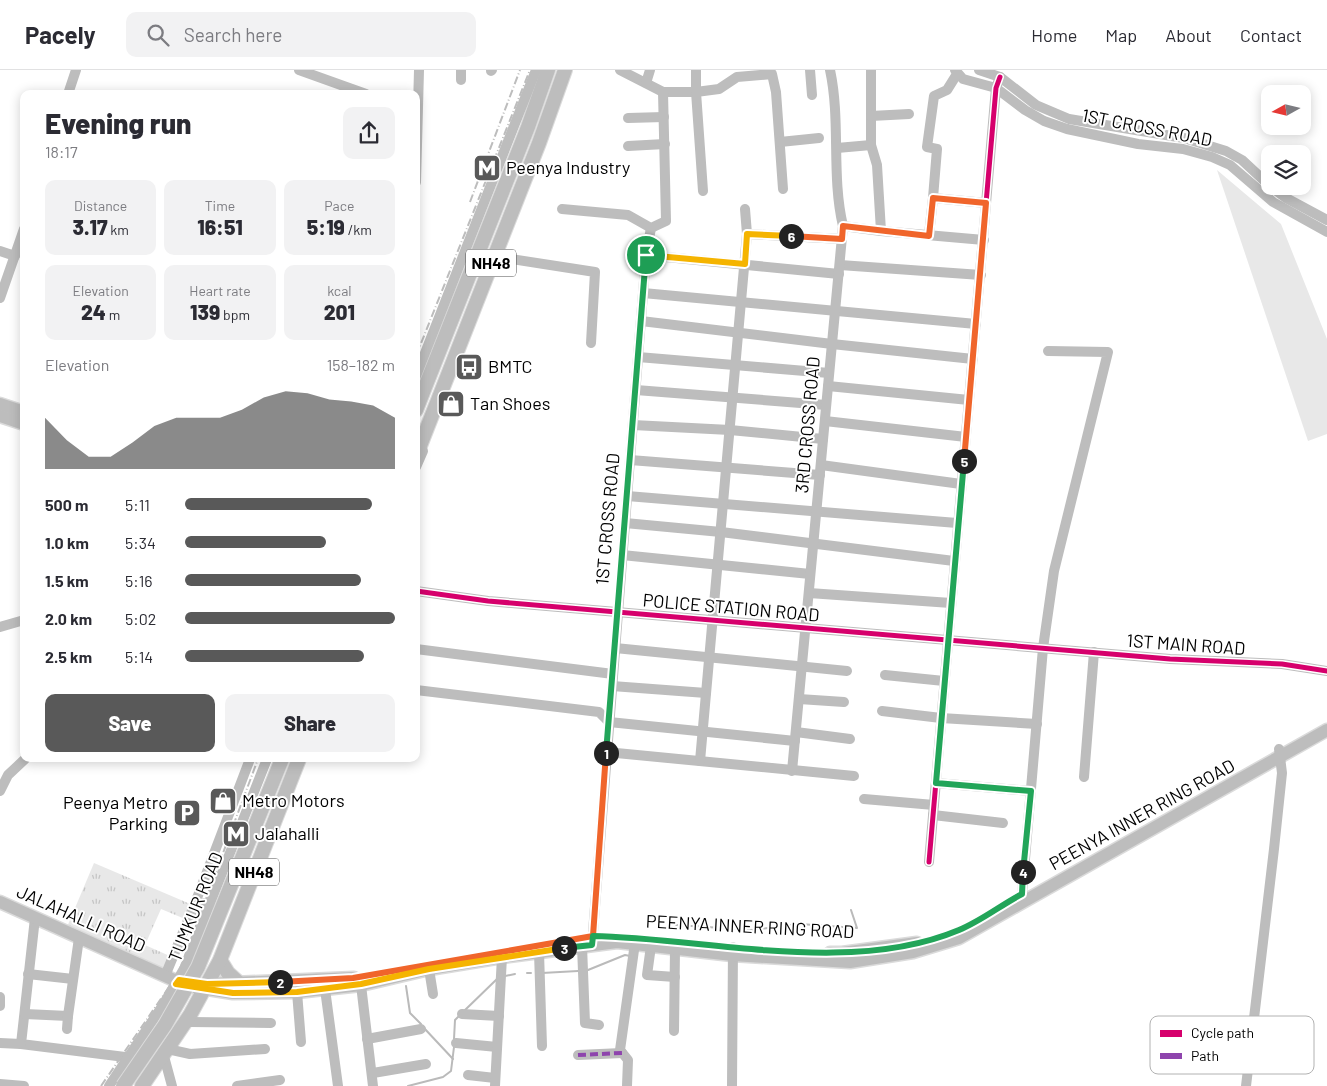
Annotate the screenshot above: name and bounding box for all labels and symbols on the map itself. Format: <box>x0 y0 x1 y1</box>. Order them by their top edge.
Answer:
north arrow <box>1261 85 1311 135</box>
street label: 1ST CROSS ROAD <box>1080 104 1214 150</box>
metro station icon: Peenya Industry <box>472 153 502 183</box>
place label: Peenya Industry <box>506 156 630 178</box>
pin: 6 <box>778 224 804 248</box>
pin <box>625 234 667 276</box>
road number: NH48 <box>466 250 516 277</box>
bus stop icon: BMTC <box>454 352 484 382</box>
place label: BMTC <box>488 355 532 377</box>
street label: 3RD CROSS ROAD <box>790 356 824 494</box>
shop icon: Tan Shoes <box>436 389 466 419</box>
place label: Tan Shoes <box>470 392 550 414</box>
pin: 5 <box>952 448 976 474</box>
street label: 1ST CROSS ROAD <box>590 452 624 586</box>
street label: POLICE STATION ROAD <box>642 588 820 626</box>
street label: 1ST MAIN ROAD <box>1126 629 1246 659</box>
pin: 1 <box>594 740 618 766</box>
street label: PEENYA INNER RING ROAD <box>1045 754 1238 874</box>
shop icon: Metro Motors <box>208 786 238 816</box>
place label: Metro Motors <box>242 789 345 811</box>
place label: Peenya Metro Parking <box>63 791 168 834</box>
parking icon: Peenya Metro Parking <box>172 798 202 828</box>
metro station icon: Jalahalli <box>221 819 251 849</box>
place label: Jalahalli <box>255 822 320 844</box>
street label: TUMKUR ROAD <box>163 849 227 965</box>
road number: NH48 <box>229 859 279 886</box>
pin: 4 <box>1010 860 1036 884</box>
street label: JALAHALLI ROAD <box>14 880 149 956</box>
street label: PEENYA INNER RING ROAD <box>645 910 855 942</box>
pin: 3 <box>552 936 576 960</box>
pin: 2 <box>268 970 292 994</box>
legend <box>1150 1016 1314 1074</box>
text: Cycle path <box>1191 1024 1254 1041</box>
text: Path <box>1191 1047 1219 1064</box>

